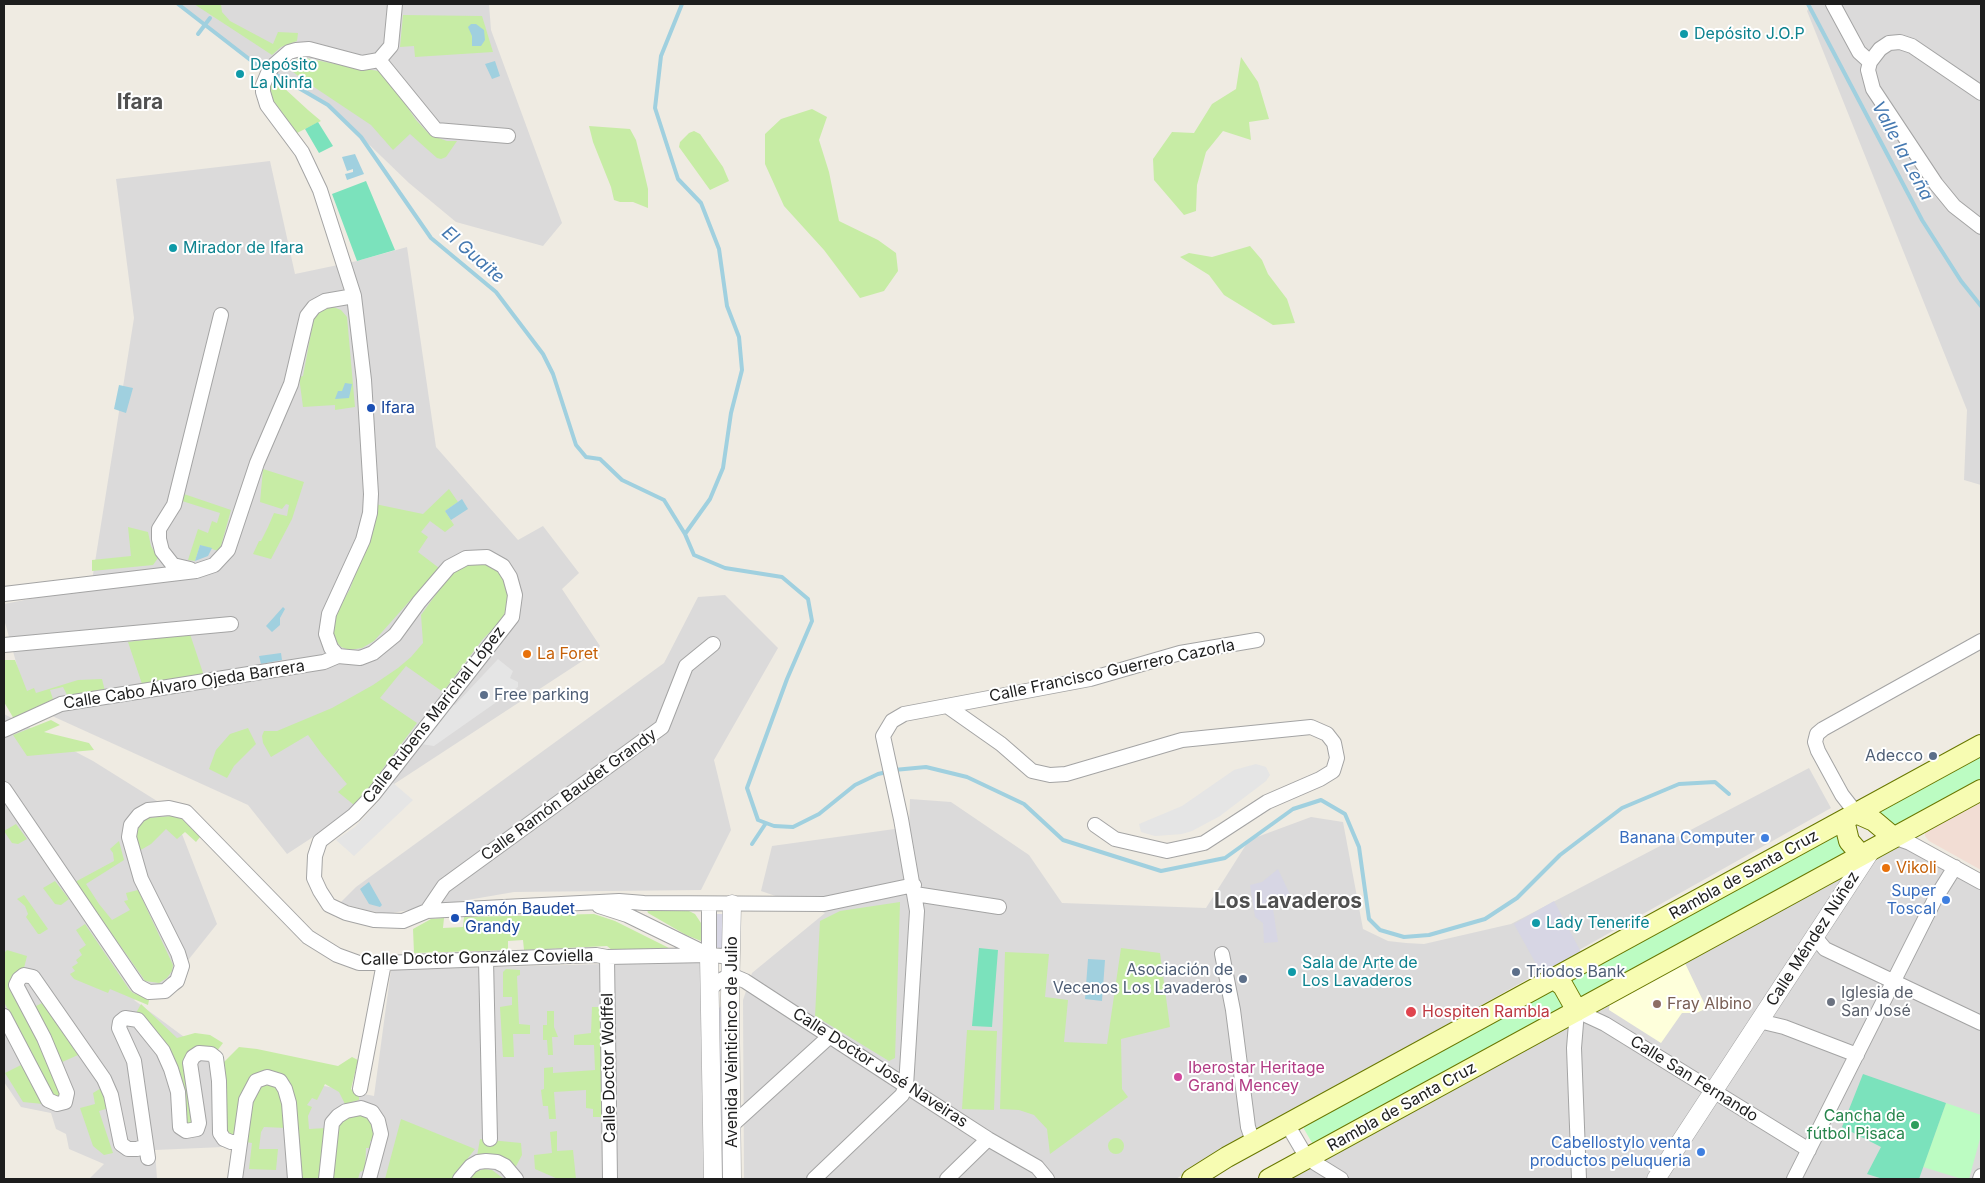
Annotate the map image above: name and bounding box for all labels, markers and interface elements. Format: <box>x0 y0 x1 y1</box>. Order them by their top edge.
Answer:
place label: Depósito J.O.P <box>1694 24 1805 44</box>
marker: Depósito J.O.P <box>1678 28 1690 40</box>
place label: Depósito La Ninfa <box>250 55 317 93</box>
marker: Depósito La Ninfa <box>234 68 246 80</box>
district label: Ifara <box>117 90 163 116</box>
water label: Valle la Leña <box>1867 98 1937 204</box>
water label: El Guaite <box>437 222 509 288</box>
place label: Mirador de Ifara <box>183 238 304 258</box>
marker: Mirador de Ifara <box>167 242 179 254</box>
place label: Ifara <box>381 398 415 418</box>
marker: Ifara <box>365 402 377 414</box>
street label: Calle Rubens Marichal López <box>359 623 509 807</box>
street label: Calle Francisco Guerrero Cazorla <box>988 636 1236 706</box>
place label: La Foret <box>537 644 598 664</box>
marker: La Foret <box>521 648 533 660</box>
street label: Calle Cabo Álvaro Ojeda Barrera <box>62 656 306 714</box>
place label: Free parking <box>494 685 589 705</box>
marker: Free parking <box>478 689 490 701</box>
street label: Calle Ramón Baudet Grandy <box>478 725 660 865</box>
place label: Adecco <box>1865 746 1923 766</box>
marker: Adecco <box>1927 750 1939 762</box>
street label: Rambla de Santa Cruz <box>1666 826 1822 924</box>
place label: Banana Computer <box>1619 828 1755 848</box>
marker: Banana Computer <box>1759 832 1771 844</box>
place label: Vikoli <box>1896 858 1937 878</box>
marker: Vikoli <box>1880 862 1892 874</box>
street label: Calle Méndez Núñez <box>1762 868 1864 1010</box>
place label: Super Toscal <box>1887 881 1936 919</box>
district label: Los Lavaderos <box>1214 889 1362 915</box>
marker: Super Toscal <box>1940 894 1952 906</box>
place label: Ramón Baudet Grandy <box>465 899 575 937</box>
marker: Ramón Baudet Grandy <box>449 912 461 924</box>
place label: Lady Tenerife <box>1546 913 1650 933</box>
marker: Lady Tenerife <box>1530 917 1542 929</box>
street label: Avenida Veinticinco de Julio <box>722 936 742 1148</box>
street label: Calle Doctor González Coviella <box>360 946 594 970</box>
place label: Sala de Arte de Los Lavaderos <box>1302 953 1418 991</box>
place label: Asociación de Vecenos Los Lavaderos <box>1053 960 1233 998</box>
place label: Triodos Bank <box>1526 962 1625 982</box>
marker: Sala de Arte de Los Lavaderos <box>1286 966 1298 978</box>
marker: Triodos Bank <box>1510 966 1522 978</box>
marker: Asociación de Vecenos Los Lavaderos <box>1237 973 1249 985</box>
place label: Iglesia de San José <box>1841 983 1913 1021</box>
street label: Calle Doctor Wolffel <box>598 993 620 1143</box>
place label: Fray Albino <box>1667 994 1752 1014</box>
marker: Iglesia de San José <box>1825 996 1837 1008</box>
marker: Fray Albino <box>1651 998 1663 1010</box>
place label: Hospiten Rambla <box>1422 1002 1550 1022</box>
street label: Calle Doctor José Naveiras <box>789 1004 971 1132</box>
marker: Hospiten Rambla <box>1404 1005 1418 1019</box>
street label: Calle San Fernando <box>1627 1032 1761 1126</box>
place label: Iberostar Heritage Grand Mencey <box>1188 1058 1325 1096</box>
street label: Rambla de Santa Cruz <box>1324 1058 1480 1156</box>
marker: Iberostar Heritage Grand Mencey <box>1172 1071 1184 1083</box>
place label: Cancha de fútbol Pisaca <box>1807 1106 1905 1144</box>
marker: Cancha de fútbol Pisaca <box>1909 1119 1921 1131</box>
place label: Cabellostylo venta productos peluqueria <box>1530 1133 1691 1171</box>
marker: Cabellostylo venta productos peluqueria <box>1695 1146 1707 1158</box>

